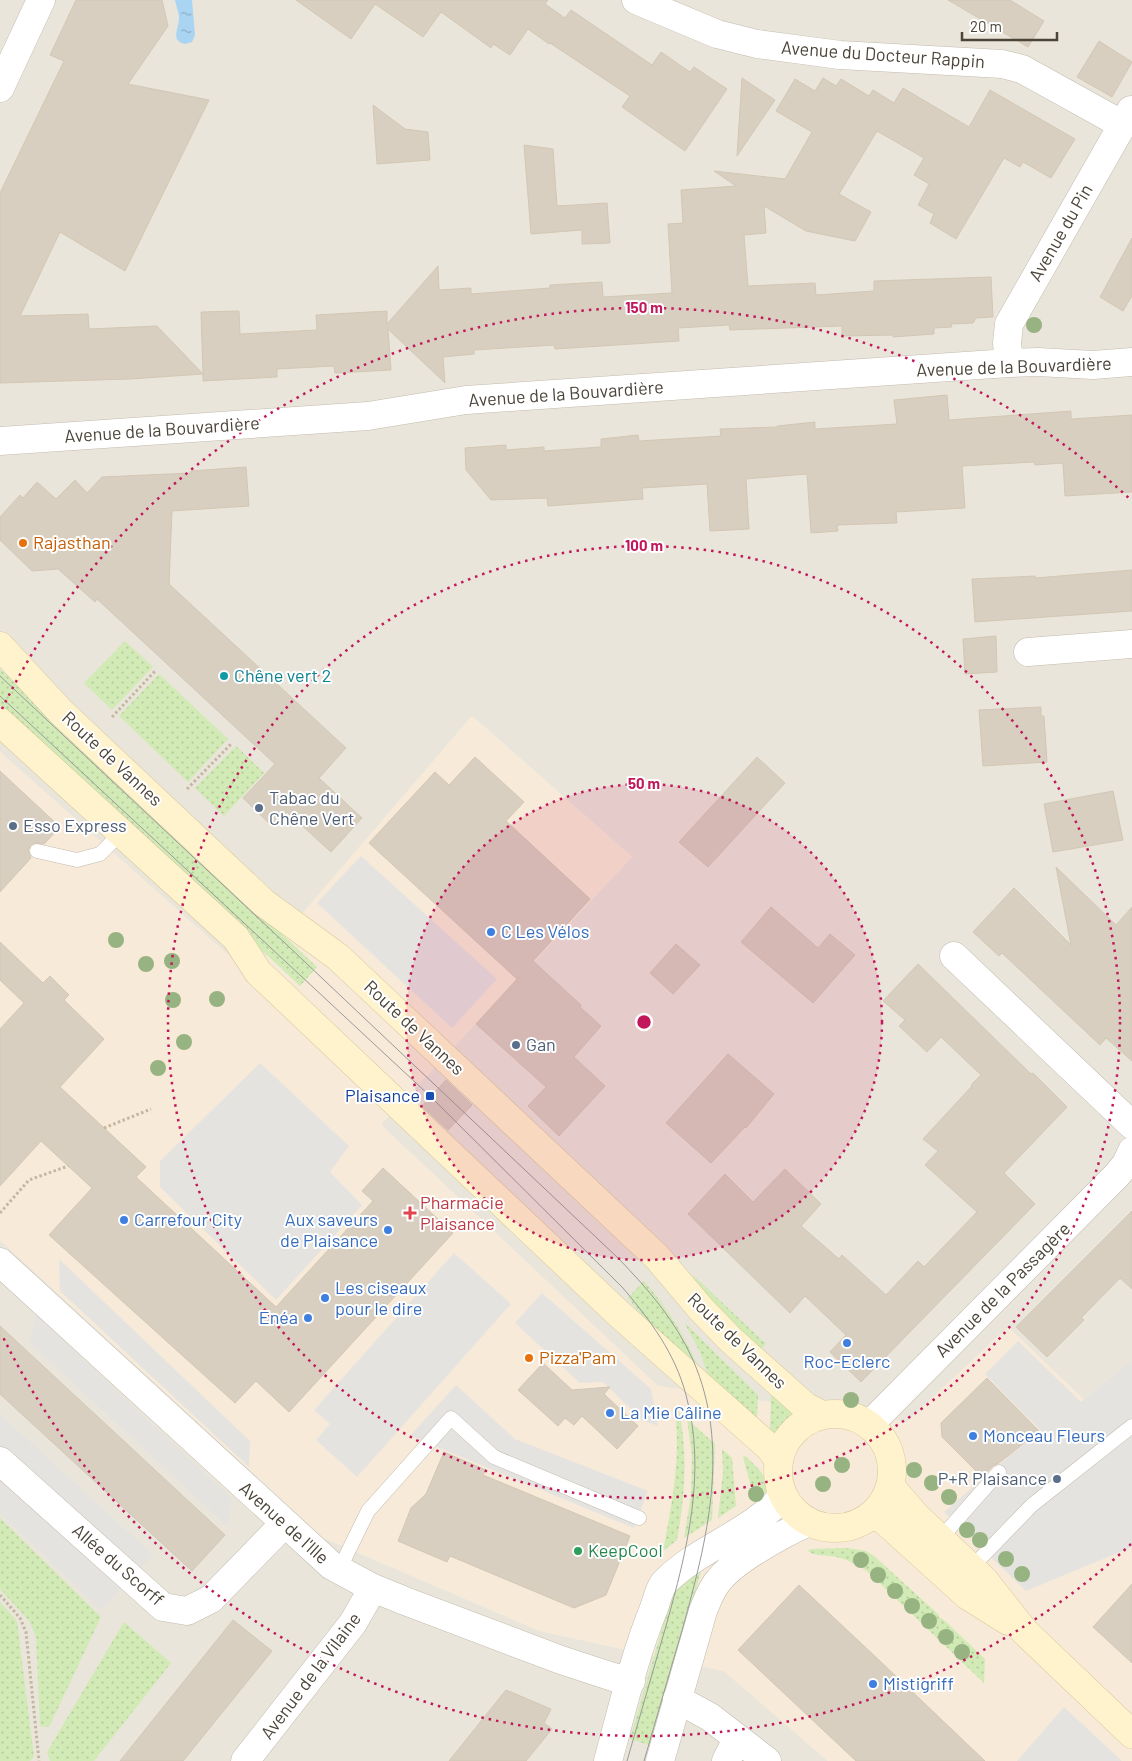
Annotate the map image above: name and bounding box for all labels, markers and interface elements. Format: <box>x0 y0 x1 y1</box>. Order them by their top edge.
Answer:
scale bar <box>962 10 1057 42</box>
text: 20 m <box>970 17 1002 35</box>
street label: Avenue du Docteur Rappin <box>780 36 986 72</box>
street label: Avenue du Pin <box>1023 180 1097 285</box>
text: 150 m <box>625 298 663 316</box>
street label: Avenue de la Bouvardière <box>916 352 1112 380</box>
street label: Avenue de la Bouvardière <box>468 375 664 411</box>
street label: Avenue de la Bouvardière <box>64 411 260 447</box>
place label: Rajasthan <box>33 531 111 553</box>
text: 100 m <box>625 536 663 554</box>
marker: Rajasthan <box>17 537 29 549</box>
place label: Chêne vert 2 <box>234 664 331 686</box>
marker: Chêne vert 2 <box>218 670 230 682</box>
street label: Route de Vannes <box>58 706 167 810</box>
text: 50 m <box>628 774 660 792</box>
place label: Tabac du Chêne Vert <box>269 786 355 829</box>
marker: Tabac du Chêne Vert <box>253 802 265 814</box>
place label: Esso Express <box>23 814 127 836</box>
marker: Esso Express <box>7 820 19 832</box>
place label: C Les Vélos <box>501 920 589 942</box>
marker: C Les Vélos <box>485 926 497 938</box>
street label: Route de Vannes <box>360 975 469 1079</box>
centre of rings <box>635 1013 653 1031</box>
place label: Gan <box>526 1033 556 1055</box>
marker: Gan <box>510 1039 522 1051</box>
place label: Plaisance <box>345 1084 420 1106</box>
marker: Plaisance <box>424 1090 436 1102</box>
place label: Pharmacie Plaisance <box>420 1191 504 1234</box>
marker: Pharmacie Plaisance <box>404 1207 416 1219</box>
place label: Carrefour City <box>134 1208 242 1230</box>
place label: Aux saveurs de Plaisance <box>280 1208 378 1251</box>
marker: Carrefour City <box>118 1214 130 1226</box>
street label: Avenue de la Passagère <box>930 1217 1074 1361</box>
marker: Aux saveurs de Plaisance <box>382 1224 394 1236</box>
place label: Les ciseaux pour le dire <box>335 1276 427 1319</box>
street label: Route de Vannes <box>684 1287 792 1393</box>
marker: Les ciseaux pour le dire <box>319 1292 331 1304</box>
place label: Enéa <box>259 1306 298 1328</box>
marker: Enéa <box>302 1312 314 1324</box>
marker: Roc-Eclerc <box>841 1337 853 1349</box>
place label: Pizza'Pam <box>539 1346 616 1368</box>
place label: Roc-Eclerc <box>804 1350 890 1372</box>
marker: Pizza'Pam <box>523 1352 535 1364</box>
place label: La Mie Câline <box>620 1401 722 1423</box>
marker: La Mie Câline <box>604 1407 616 1419</box>
place label: Monceau Fleurs <box>983 1424 1105 1446</box>
marker: Monceau Fleurs <box>967 1430 979 1442</box>
place label: P+R Plaisance <box>938 1467 1047 1489</box>
marker: P+R Plaisance <box>1051 1473 1063 1485</box>
street label: Avenue de l'Ille <box>235 1476 334 1568</box>
street label: Allée du Scorff <box>68 1518 169 1610</box>
place label: KeepCool <box>588 1539 663 1561</box>
marker: KeepCool <box>572 1545 584 1557</box>
street label: Avenue de la Vilaine <box>255 1608 365 1743</box>
place label: Mistigriff <box>883 1672 954 1694</box>
marker: Mistigriff <box>867 1678 879 1690</box>

